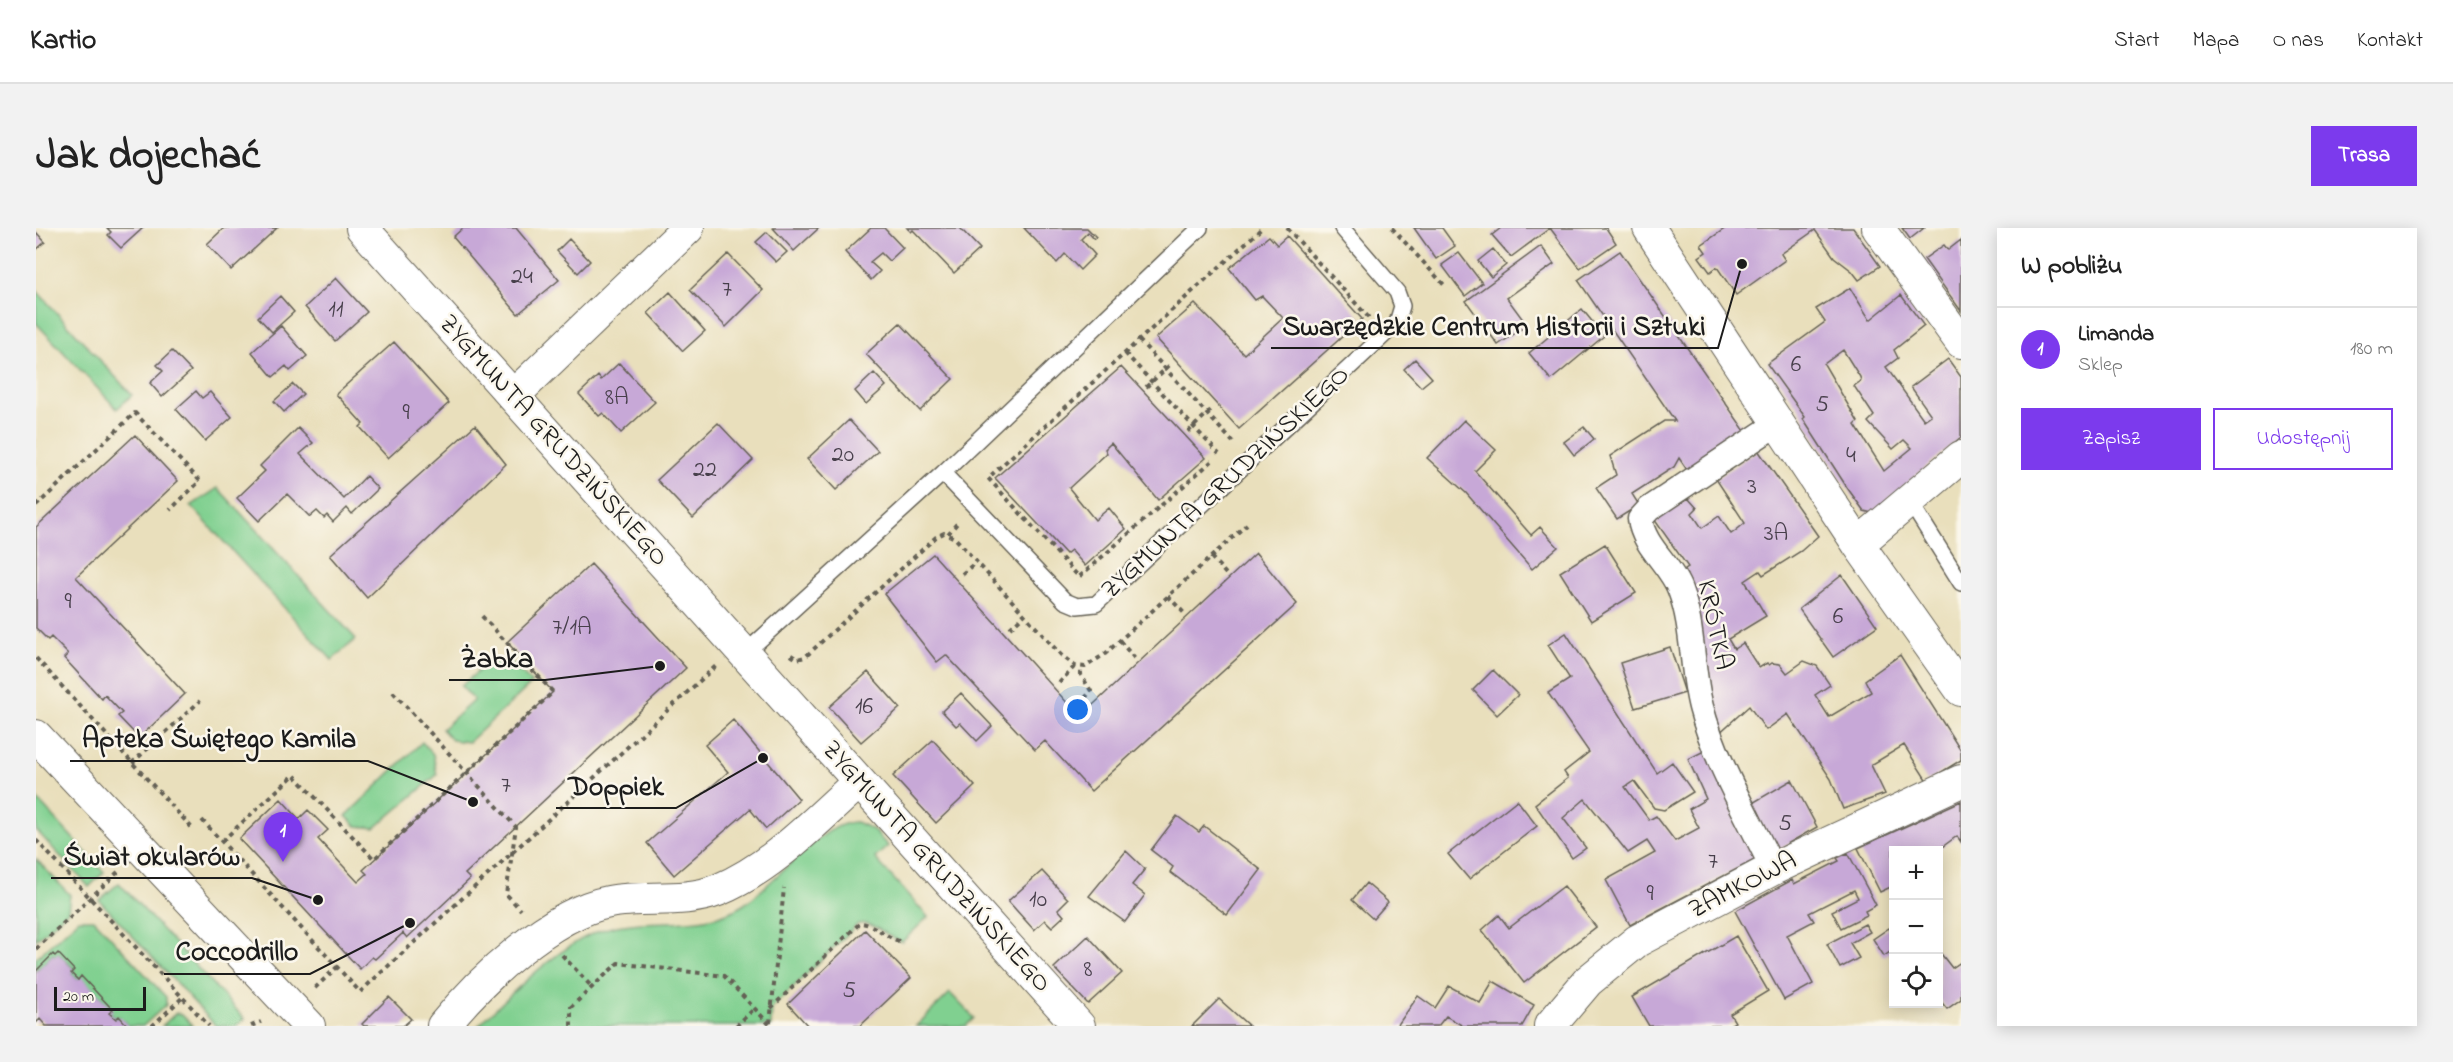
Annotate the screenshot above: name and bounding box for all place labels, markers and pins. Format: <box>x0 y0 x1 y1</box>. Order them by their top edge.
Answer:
callout: Swarzędzkie Centrum Historii i Sztuki <box>1271 302 1718 348</box>
callout: Żabka <box>449 634 545 680</box>
callout: Apteka Świętego Kamila <box>70 715 368 761</box>
callout: Doppiek <box>556 762 676 808</box>
pin: 1 <box>264 812 302 862</box>
callout: Świat okularów <box>51 832 252 878</box>
callout: Coccodrillo <box>164 928 310 974</box>

